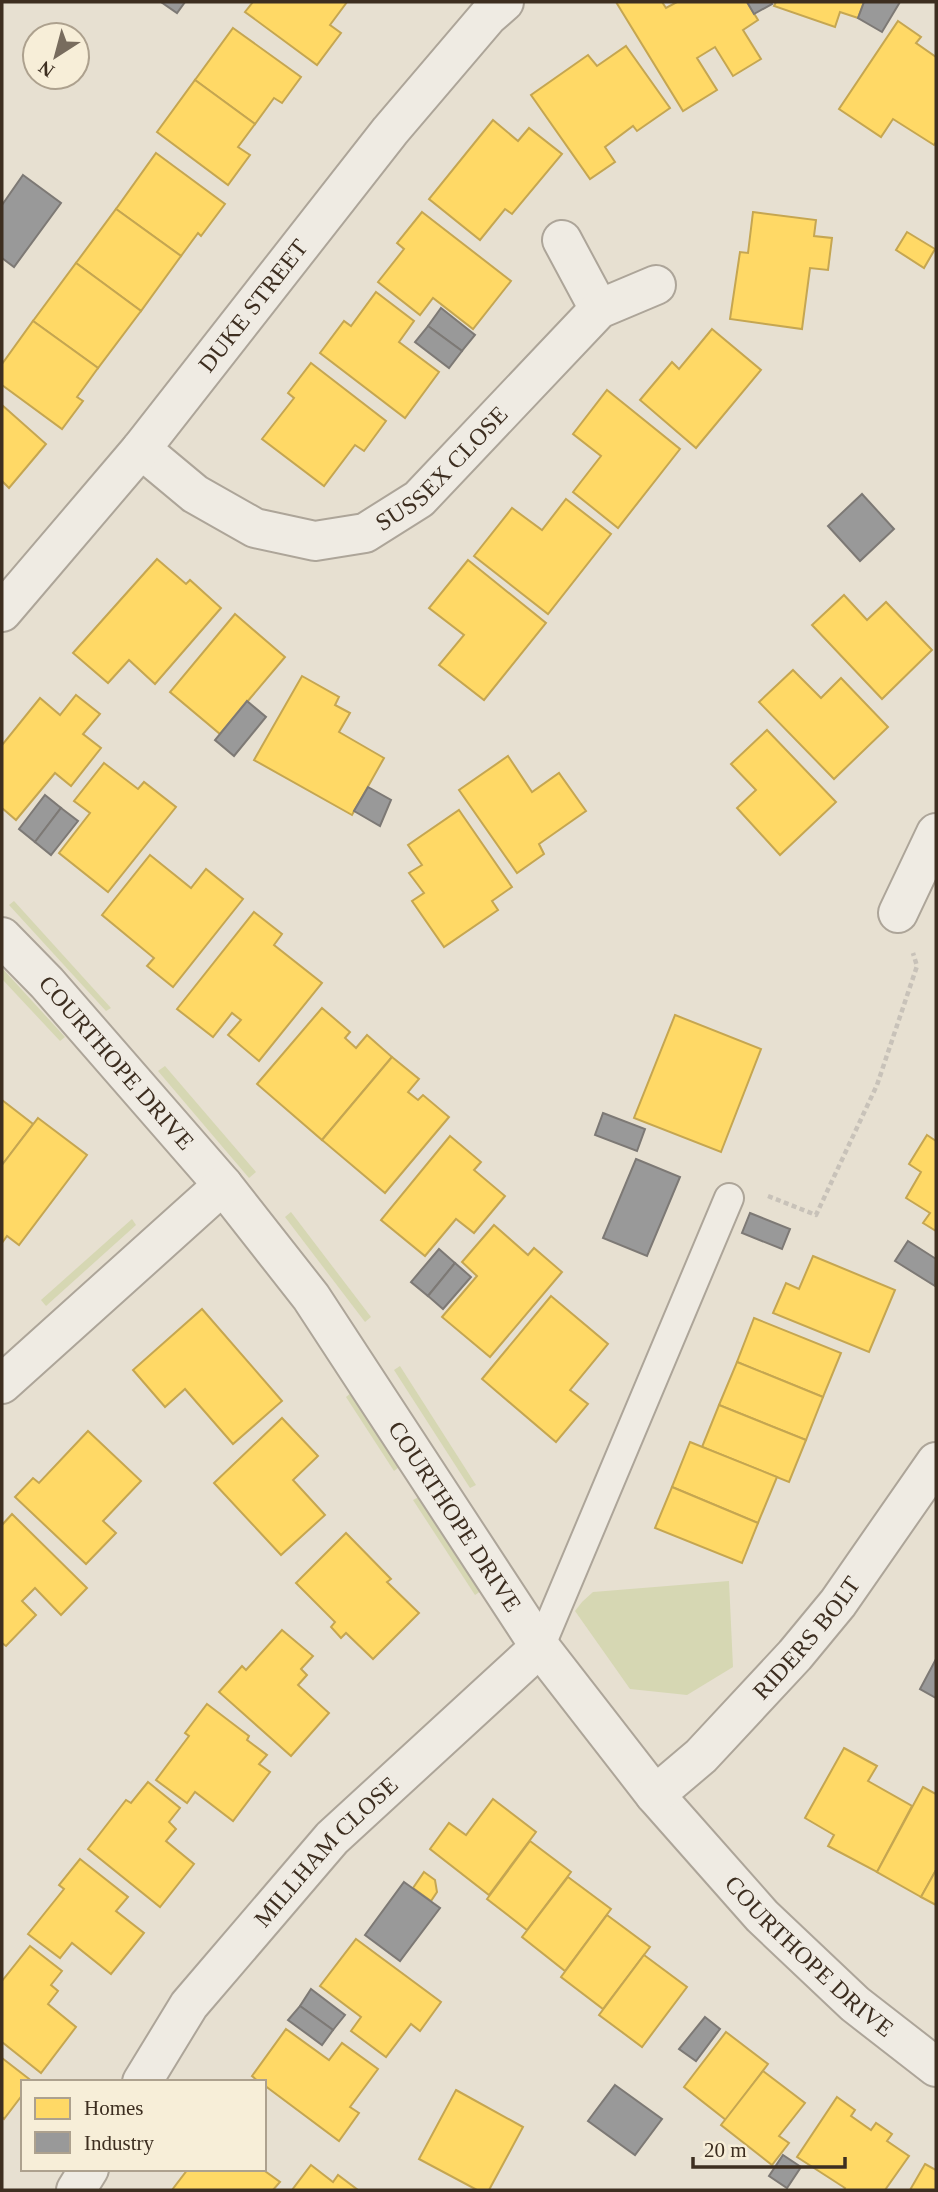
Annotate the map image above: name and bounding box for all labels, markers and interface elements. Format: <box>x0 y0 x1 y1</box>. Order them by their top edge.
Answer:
north arrow <box>21 21 91 91</box>
text: N <box>34 57 58 82</box>
street label: DUKE STREET <box>193 234 313 377</box>
street label: SUSSEX CLOSE <box>371 401 513 536</box>
street label: COURTHOPE DRIVE <box>34 970 199 1155</box>
street label: COURTHOPE DRIVE <box>383 1416 526 1617</box>
street label: RIDERS BOLT <box>748 1571 866 1704</box>
street label: MILLHAM CLOSE <box>249 1771 403 1932</box>
street label: COURTHOPE DRIVE <box>720 1871 899 2042</box>
legend <box>21 2080 266 2171</box>
text: Homes <box>84 2096 144 2120</box>
scale bar <box>693 2126 845 2170</box>
text: Industry <box>84 2131 154 2155</box>
text: 20 m <box>704 2138 747 2162</box>

